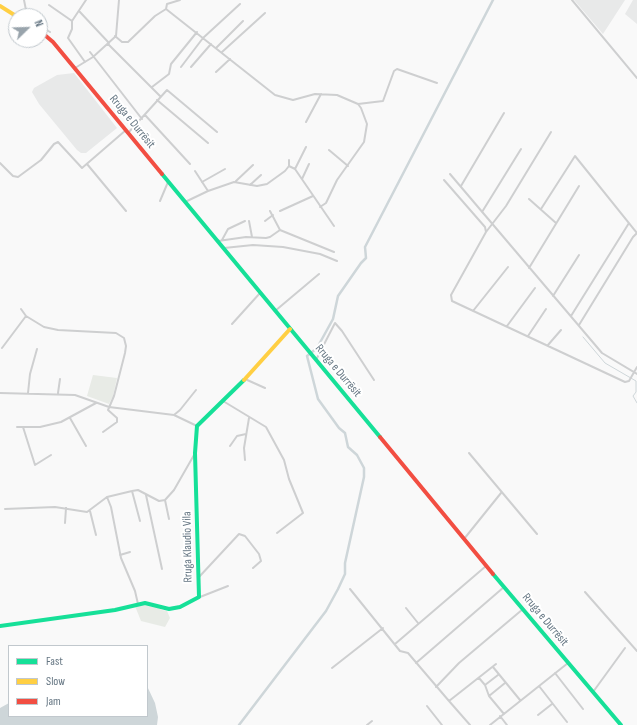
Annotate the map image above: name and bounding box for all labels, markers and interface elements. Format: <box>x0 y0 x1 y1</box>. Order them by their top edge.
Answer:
north arrow <box>8 8 48 48</box>
text: N <box>31 18 46 29</box>
street label: Rruga e Durrësit <box>106 92 158 152</box>
street label: Rruga e Durrësit <box>312 342 364 400</box>
street label: Rruga Klaudio Vila <box>180 511 196 583</box>
street label: Rruga e Durrësit <box>519 591 571 649</box>
legend <box>8 645 148 717</box>
text: Fast <box>46 654 63 669</box>
text: Slow <box>46 674 65 689</box>
text: Jam <box>46 694 61 709</box>

